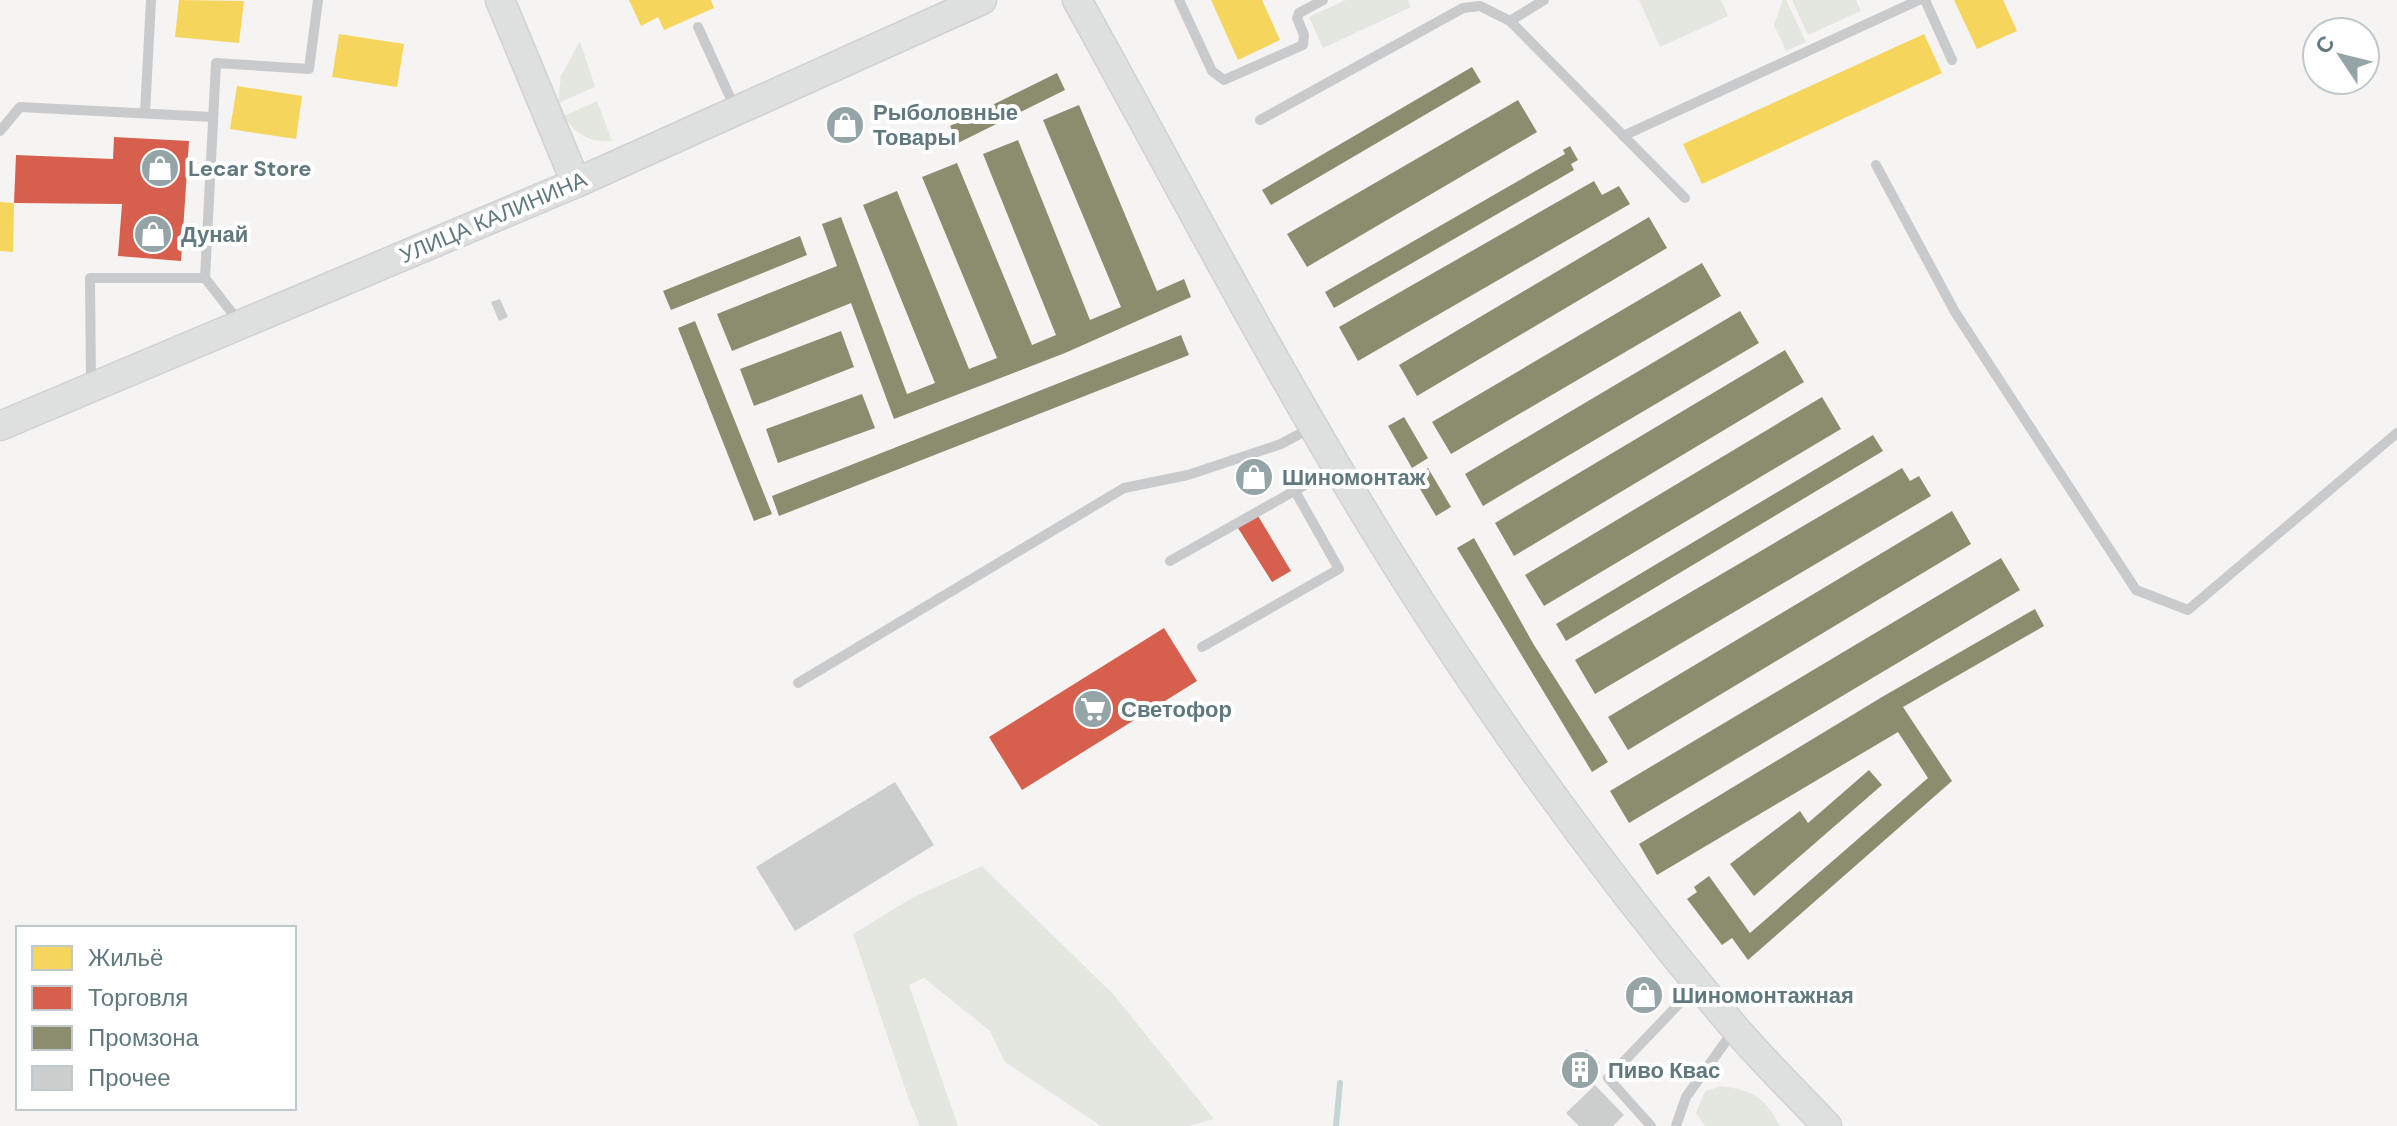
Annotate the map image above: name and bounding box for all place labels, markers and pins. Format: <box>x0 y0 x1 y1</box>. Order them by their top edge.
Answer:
place label: Рыболовные Товары <box>873 98 1018 152</box>
shop icon: Рыболовные Товары <box>824 104 866 146</box>
shop icon: Lecar Store <box>139 147 181 189</box>
place label: Lecar Store <box>188 154 311 183</box>
shop icon: Дунай <box>132 213 174 255</box>
place label: Дунай <box>181 220 248 249</box>
shop icon: Шиномонтаж <box>1233 456 1275 498</box>
place label: Шиномонтаж <box>1282 463 1426 492</box>
supermarket icon: Светофор <box>1072 688 1114 730</box>
place label: Светофор <box>1121 695 1232 724</box>
shop icon: Шиномонтажная <box>1623 974 1665 1016</box>
place label: Шиномонтажная <box>1672 981 1854 1010</box>
building icon: Пиво Квас <box>1559 1049 1601 1091</box>
place label: Пиво Квас <box>1608 1056 1720 1085</box>

